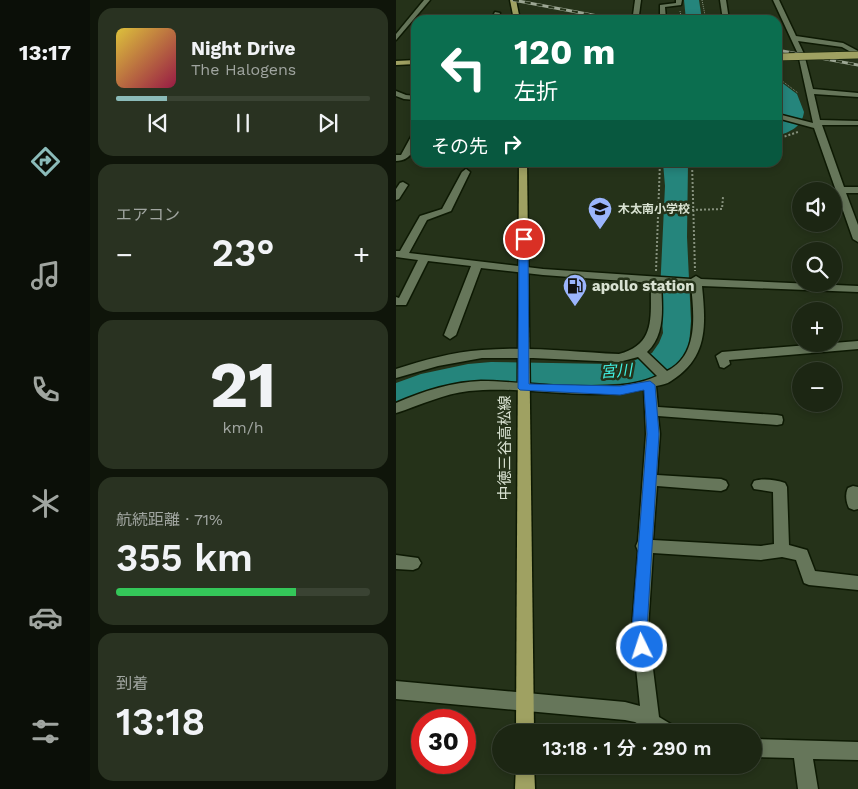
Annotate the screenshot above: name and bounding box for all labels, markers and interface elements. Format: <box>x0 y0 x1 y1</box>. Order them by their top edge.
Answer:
text: 120 m <box>514 31 615 73</box>
icon: left <box>431 35 496 100</box>
text: Night Drive <box>191 37 296 60</box>
text: 13:17 <box>19 40 71 65</box>
text: The Halogens <box>191 60 296 79</box>
text: 左折 <box>514 79 558 104</box>
icon: previous <box>144 109 172 137</box>
icon: pause <box>229 109 257 137</box>
icon: next <box>314 109 342 137</box>
icon: right <box>498 130 526 158</box>
text: その先 <box>431 135 488 158</box>
icon: directions <box>28 144 63 179</box>
map controls <box>792 182 842 412</box>
button: sound <box>792 182 842 232</box>
school or university icon: 木太南小学校 <box>587 196 613 230</box>
place label: 木太南小学校 <box>618 202 690 216</box>
text: エアコン <box>116 205 180 224</box>
pin <box>503 218 545 260</box>
icon: arrive <box>510 225 538 253</box>
text: 23° <box>211 231 275 275</box>
text: − <box>116 238 133 271</box>
text: + <box>353 238 370 271</box>
button: search <box>792 242 842 292</box>
icon: music <box>28 258 63 293</box>
fuel station icon: apollo station <box>562 273 588 307</box>
place label: apollo station <box>592 277 694 295</box>
button: + <box>792 302 842 352</box>
text: 21 <box>210 347 276 423</box>
water label: 宮川 <box>599 360 635 382</box>
button: − <box>792 362 842 412</box>
icon: phone <box>28 372 63 407</box>
street label: 中徳三谷高松線 <box>496 395 514 501</box>
text: km/h <box>222 418 264 437</box>
icon: climate <box>28 486 63 521</box>
text: 航続距離 · 71% <box>116 510 223 529</box>
text: 355 km <box>116 536 253 580</box>
icon: car <box>28 600 63 635</box>
position arrow <box>615 620 667 672</box>
text: 到着 <box>116 674 148 693</box>
text: 13:18 <box>116 700 205 744</box>
speed limit sign: 30 <box>411 709 476 774</box>
icon: filters <box>28 714 63 749</box>
text: 13:18 · 1 分 · 290 m <box>543 737 711 760</box>

